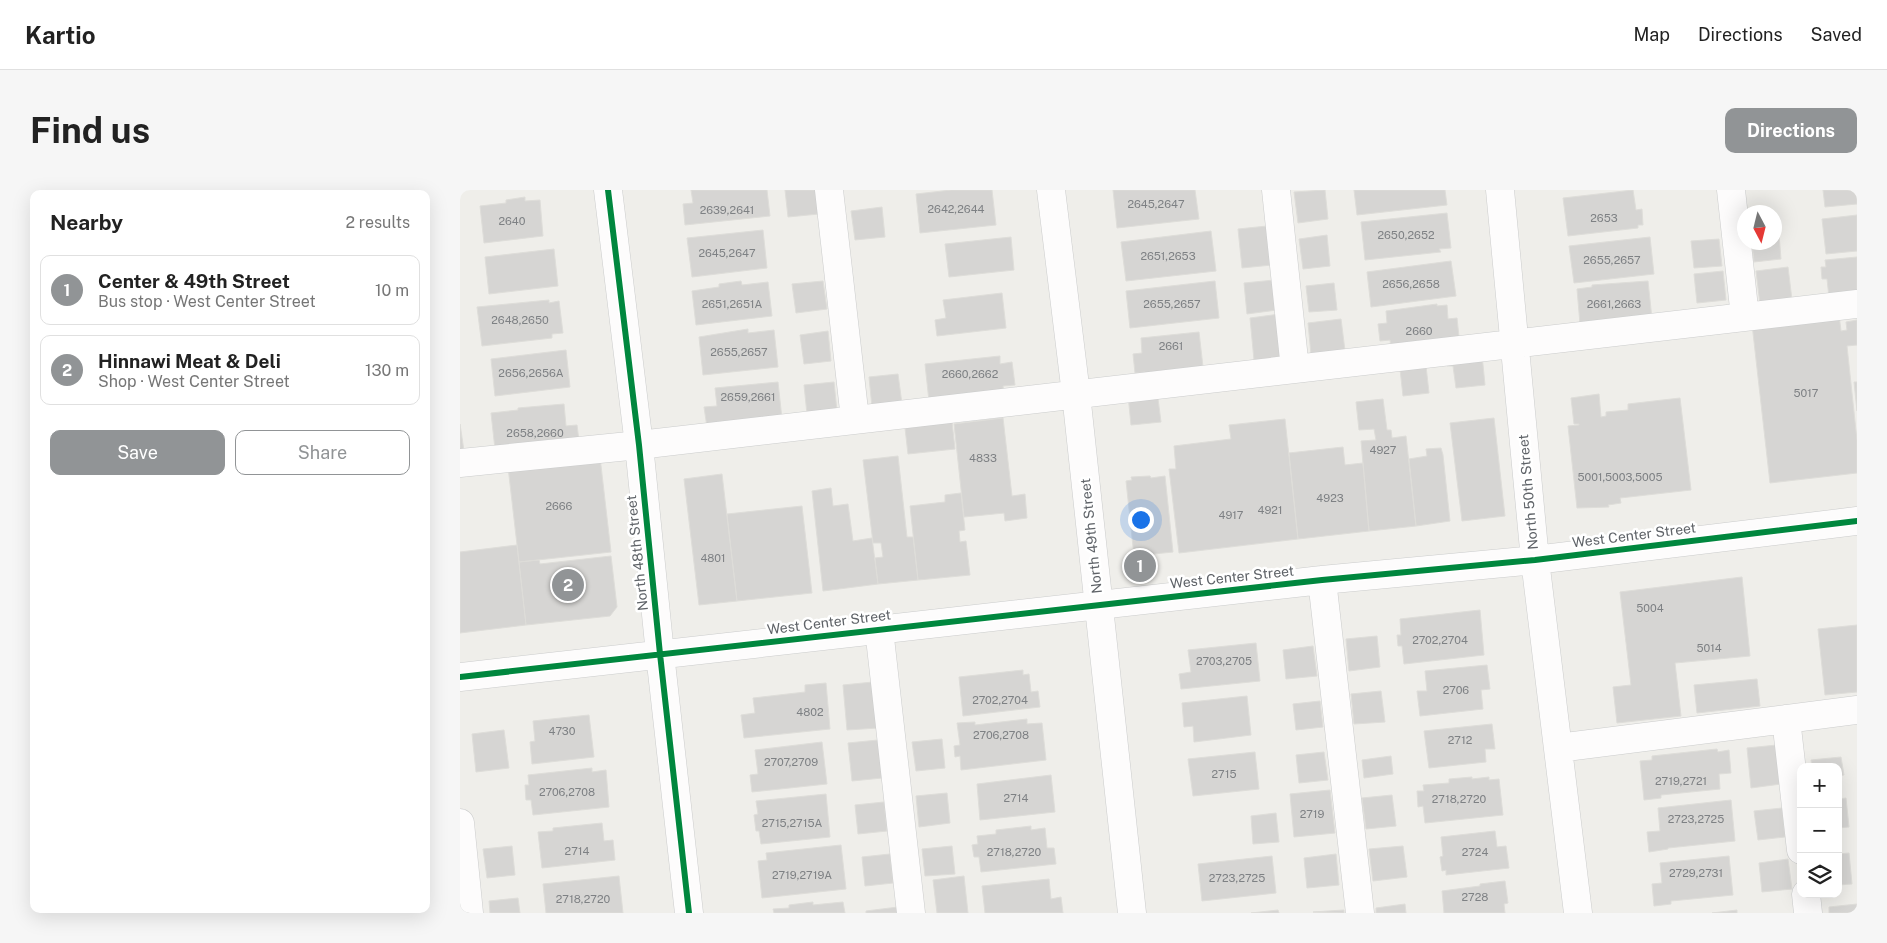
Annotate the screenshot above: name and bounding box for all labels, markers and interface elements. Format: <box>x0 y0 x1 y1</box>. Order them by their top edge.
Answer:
text: Kartio <box>25 21 96 49</box>
text: Map <box>1633 24 1670 45</box>
text: Directions <box>1698 24 1783 45</box>
text: Saved <box>1811 24 1862 45</box>
button: Directions <box>1725 108 1857 153</box>
text: Find us <box>30 110 150 151</box>
house number: 2645,2647 <box>1127 198 1185 210</box>
house number: 2642,2644 <box>928 203 985 215</box>
house number: 2639,2641 <box>700 204 754 216</box>
north arrow <box>1737 205 1782 250</box>
text: Nearby <box>50 210 123 235</box>
house number: 2653 <box>1590 212 1618 224</box>
text: 2 results <box>345 213 410 232</box>
house number: 2640 <box>498 215 526 227</box>
house number: 2650,2652 <box>1377 229 1435 241</box>
house number: 2645,2647 <box>698 247 756 259</box>
house number: 2651,2653 <box>1140 250 1196 262</box>
house number: 2655,2657 <box>1583 254 1641 266</box>
text: Center & 49th Street <box>98 270 290 292</box>
house number: 2656,2658 <box>1382 278 1440 290</box>
text: 1 <box>64 281 70 300</box>
text: 10 m <box>375 281 409 300</box>
text: Bus stop · West Center Street <box>98 292 316 311</box>
house number: 2651,2651A <box>702 298 762 310</box>
house number: 2655,2657 <box>1143 298 1201 310</box>
house number: 2661,2663 <box>1587 298 1641 310</box>
house number: 2648,2650 <box>491 314 549 326</box>
house number: 2660 <box>1406 325 1433 337</box>
house number: 2661 <box>1159 340 1183 352</box>
house number: 2655,2657 <box>710 346 768 358</box>
text: Hinnawi Meat & Deli <box>98 350 281 372</box>
text: 2 <box>62 361 72 380</box>
text: 130 m <box>365 361 409 380</box>
house number: 2656,2656A <box>498 367 564 379</box>
house number: 2660,2662 <box>942 368 999 380</box>
text: Shop · West Center Street <box>98 372 290 391</box>
house number: 5017 <box>1794 387 1819 399</box>
house number: 2659,2661 <box>721 391 775 403</box>
house number: 2658,2660 <box>506 427 564 439</box>
button: Save <box>50 430 225 475</box>
button: Share <box>235 430 410 475</box>
street label: North 50th Street <box>1515 434 1541 550</box>
house number: 4927 <box>1370 444 1397 456</box>
house number: 4833 <box>969 452 997 464</box>
house number: 5001,5003,5005 <box>1577 471 1663 483</box>
street label: North 49th Street <box>1077 478 1105 594</box>
house number: 4923 <box>1316 492 1344 504</box>
street label: North 48th Street <box>623 494 651 612</box>
house number: 2666 <box>546 500 573 512</box>
house number: 4921 <box>1258 504 1282 516</box>
your location <box>1128 507 1154 533</box>
house number: 4917 <box>1219 509 1244 521</box>
street label: West Center Street <box>1571 519 1697 551</box>
pin: 1 <box>1124 547 1156 585</box>
house number: 4801 <box>700 552 726 564</box>
street label: West Center Street <box>1169 563 1295 591</box>
pin: 2 <box>552 566 584 604</box>
house number: 5004 <box>1636 602 1664 614</box>
street label: West Center Street <box>766 606 892 638</box>
house number: 2702,2704 <box>1412 634 1468 646</box>
house number: 5014 <box>1696 642 1722 654</box>
house number: 2703,2705 <box>1196 655 1252 667</box>
house number: 2706 <box>1443 684 1469 696</box>
house number: 2702,2704 <box>972 694 1028 706</box>
house number: 4802 <box>796 706 824 718</box>
house number: 4730 <box>549 725 576 737</box>
house number: 2706,2708 <box>973 729 1029 741</box>
house number: 2712 <box>1448 734 1473 746</box>
house number: 2707,2709 <box>764 756 818 768</box>
map controls <box>1797 763 1842 898</box>
button: + <box>1797 763 1842 808</box>
house number: 2715 <box>1212 768 1236 780</box>
house number: 2719,2721 <box>1655 775 1707 787</box>
house number: 2706,2708 <box>539 786 595 798</box>
house number: 2714 <box>1004 792 1028 804</box>
house number: 2718,2720 <box>1432 793 1486 805</box>
house number: 2719 <box>1300 808 1324 820</box>
button: − <box>1797 808 1842 853</box>
house number: 2723,2725 <box>1668 813 1724 825</box>
house number: 2715,2715A <box>762 817 822 829</box>
house number: 2714 <box>565 845 589 857</box>
house number: 2718,2720 <box>987 846 1041 858</box>
house number: 2724 <box>1462 846 1488 858</box>
button: layers <box>1797 853 1842 898</box>
house number: 2729,2731 <box>1669 867 1723 879</box>
house number: 2719,2719A <box>772 869 832 881</box>
house number: 2723,2725 <box>1209 872 1265 884</box>
house number: 2728 <box>1462 891 1488 903</box>
house number: 2718,2720 <box>556 893 610 905</box>

